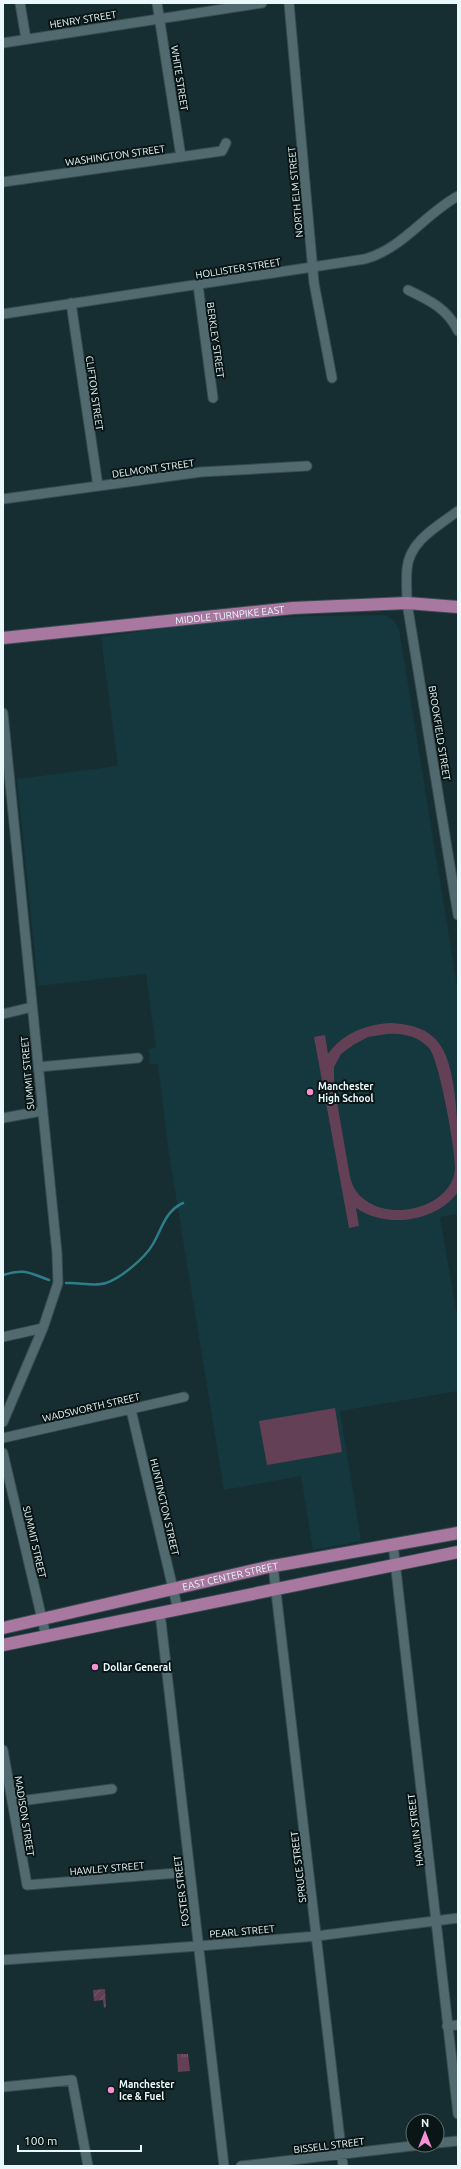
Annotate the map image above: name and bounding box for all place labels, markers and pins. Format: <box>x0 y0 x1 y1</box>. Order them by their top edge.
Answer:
place label: Manchester High School <box>318 1081 374 1104</box>
marker: Manchester High School <box>305 1087 315 1097</box>
marker: Dollar General <box>90 1662 100 1672</box>
place label: Dollar General <box>103 1662 171 1673</box>
place label: Manchester Ice & Fuel <box>119 2079 175 2102</box>
marker: Manchester Ice & Fuel <box>106 2085 116 2095</box>

